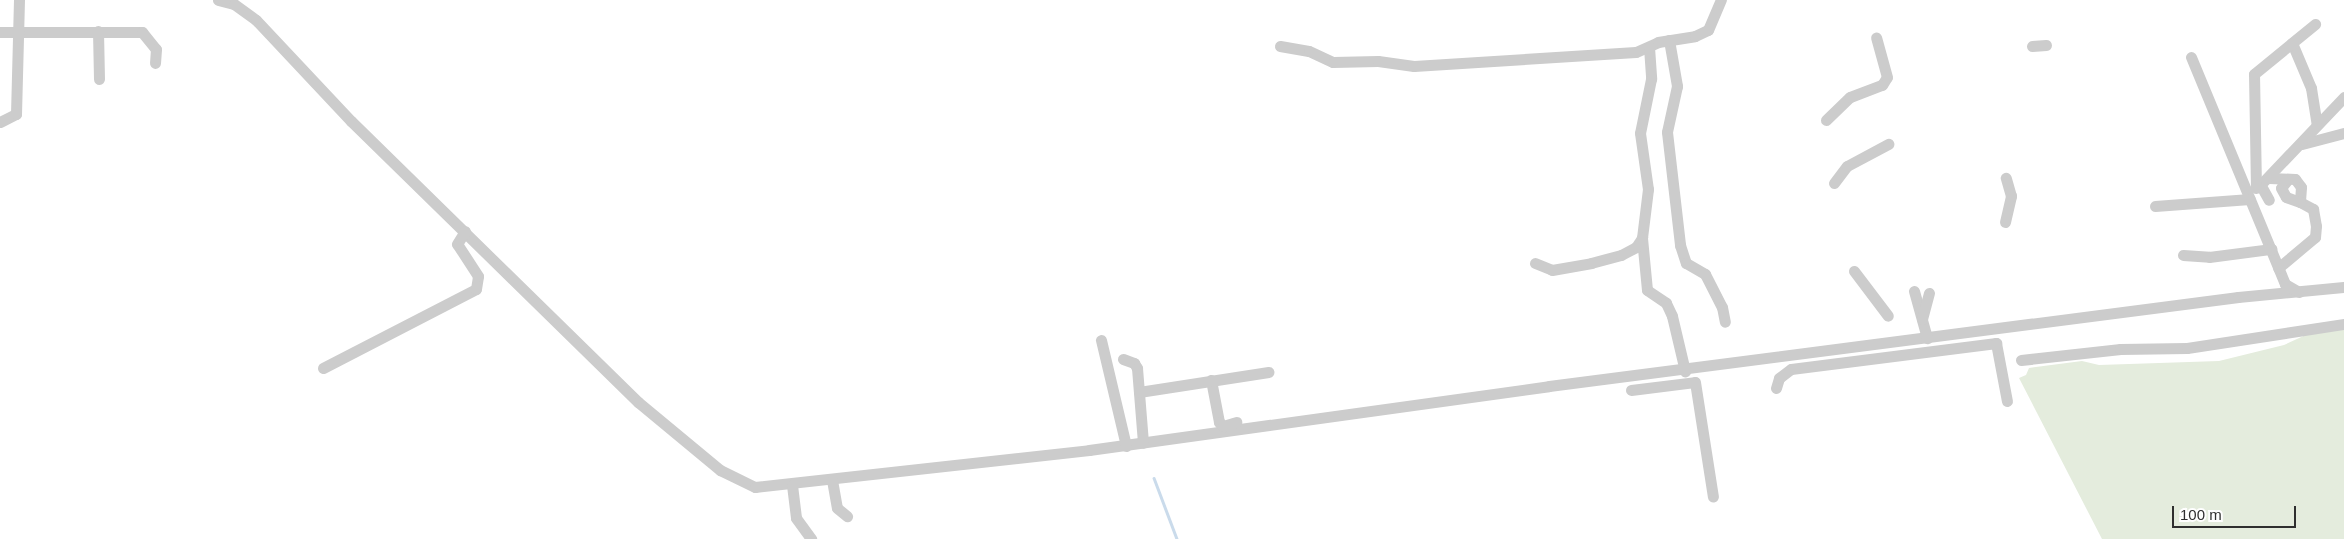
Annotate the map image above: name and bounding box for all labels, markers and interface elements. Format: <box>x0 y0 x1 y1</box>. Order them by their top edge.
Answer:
scale bar <box>2174 496 2298 528</box>
text: 100 m <box>2180 506 2222 523</box>

